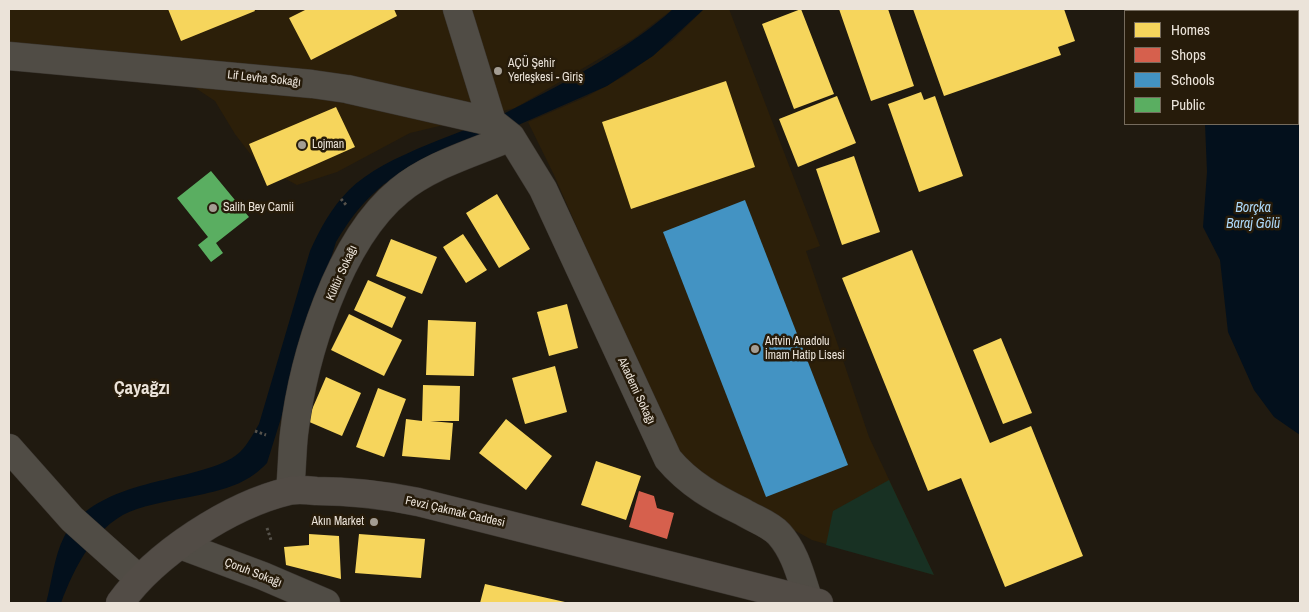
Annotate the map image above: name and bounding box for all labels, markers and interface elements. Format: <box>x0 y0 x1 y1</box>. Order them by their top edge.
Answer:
legend <box>1124 10 1299 125</box>
text: Homes <box>1171 19 1210 40</box>
text: Shops <box>1171 44 1206 65</box>
place label: AÇÜ Şehir Yerleşkesi - Giriş <box>508 57 583 85</box>
marker: AÇÜ Şehir Yerleşkesi - Giriş <box>492 65 504 77</box>
street label: Lif Levha Sokağı <box>227 68 301 90</box>
text: Schools <box>1171 69 1215 90</box>
text: Public <box>1171 94 1205 115</box>
place label: Lojman <box>312 138 344 152</box>
marker: Lojman <box>296 139 308 151</box>
water label: Borçka Baraj Gölü <box>1226 200 1280 232</box>
place label: Salih Bey Camii <box>223 201 294 215</box>
marker: Salih Bey Camii <box>207 202 219 214</box>
street label: Kültür Sokağı <box>323 243 361 303</box>
place label: Artvin Anadolu İmam Hatip Lisesi <box>765 335 845 363</box>
marker: Artvin Anadolu İmam Hatip Lisesi <box>749 343 761 355</box>
street label: Akademi Sokağı <box>614 355 658 427</box>
district label: Çayağzı <box>114 378 170 400</box>
street label: Fevzi Çakmak Caddesi <box>404 494 506 530</box>
place label: Akın Market <box>312 515 364 529</box>
marker: Akın Market <box>368 516 380 528</box>
street label: Çoruh Sokağı <box>222 555 284 591</box>

